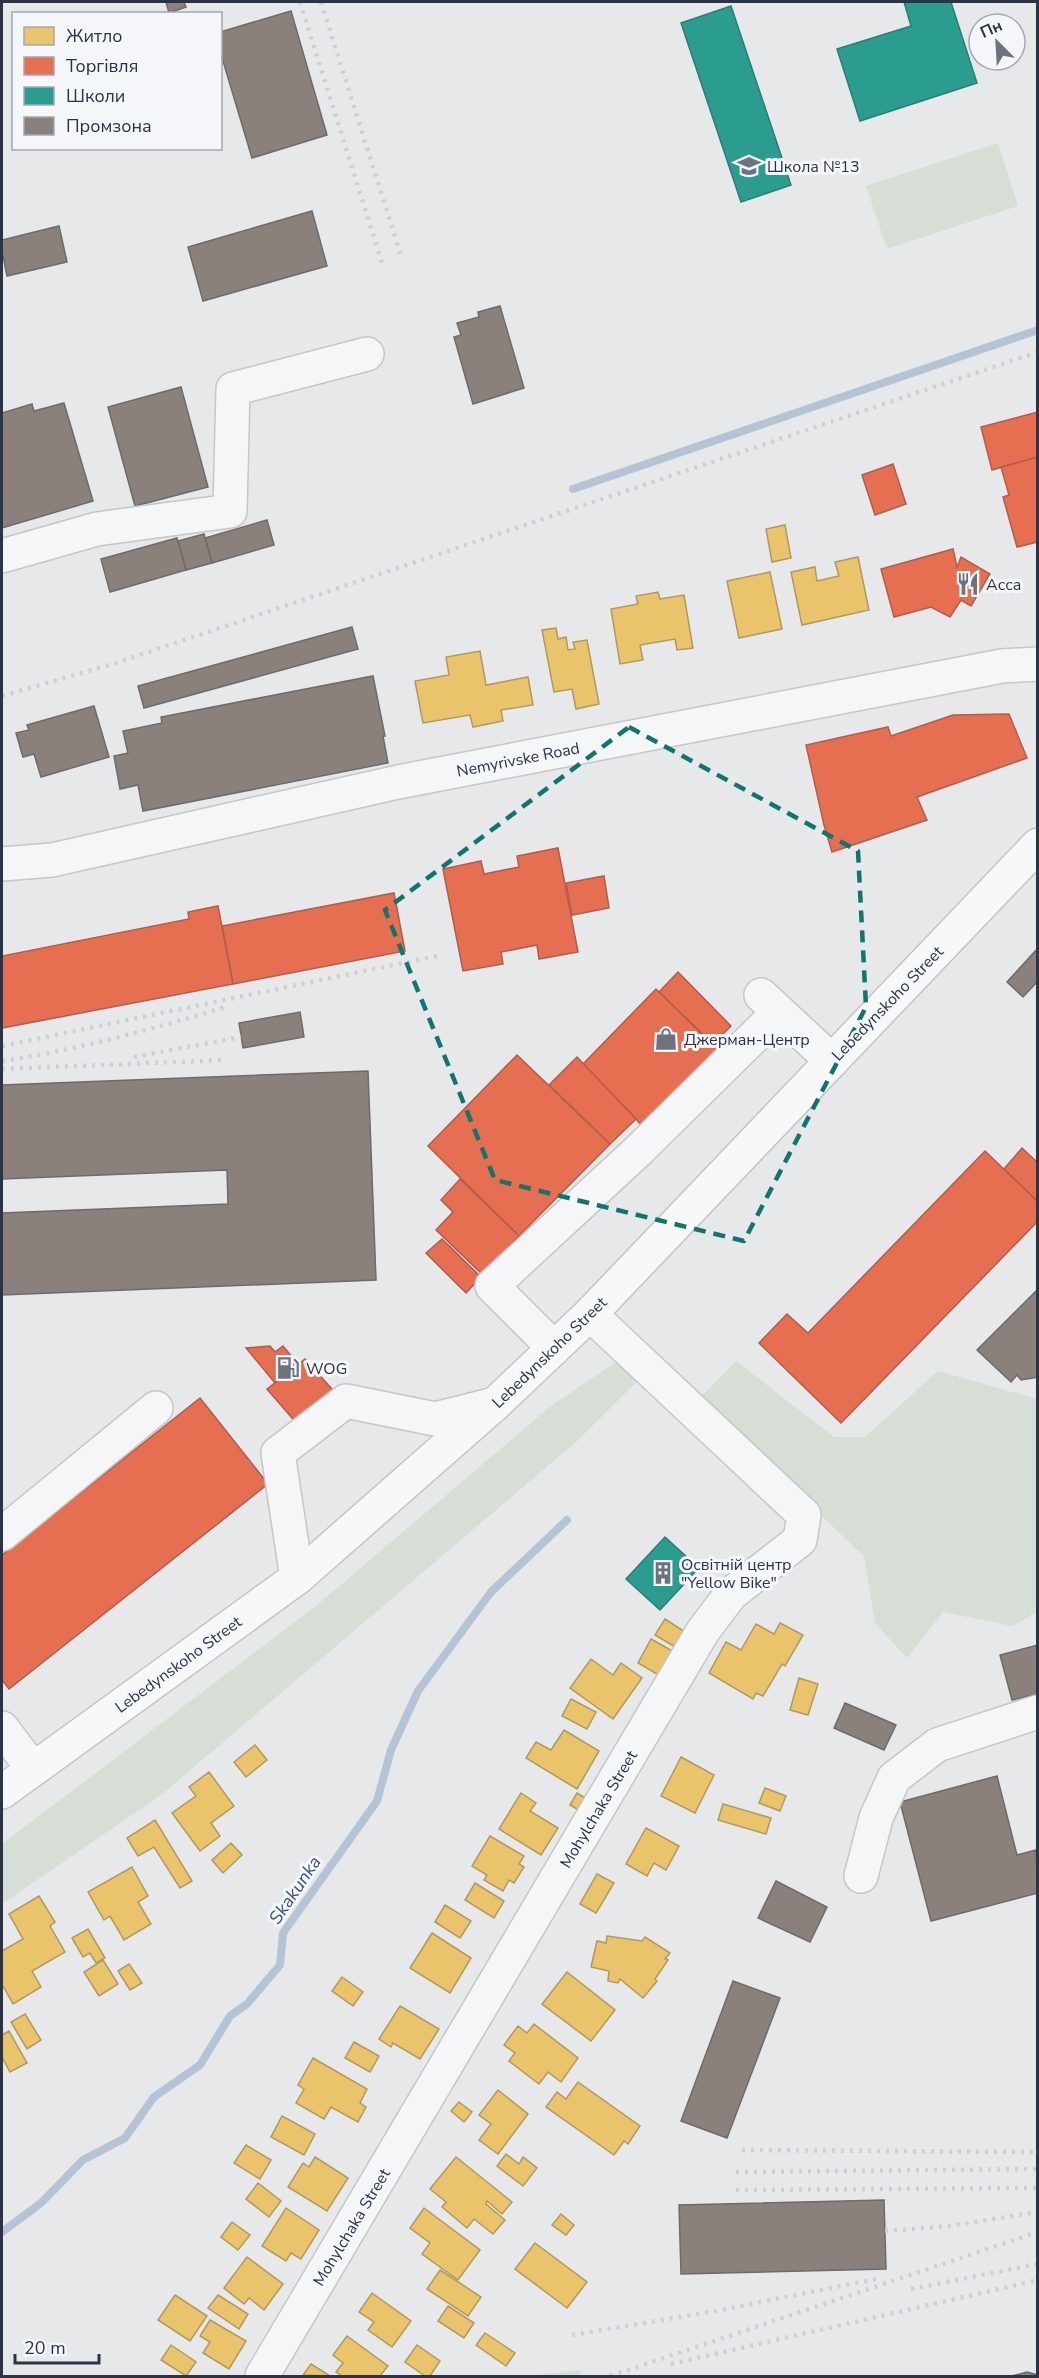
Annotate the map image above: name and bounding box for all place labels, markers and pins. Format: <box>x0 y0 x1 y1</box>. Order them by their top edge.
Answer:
school or university icon: Школа №13 <box>736 153 762 179</box>
place label: Школа №13 <box>767 156 860 178</box>
restaurant icon: Асса <box>955 571 981 597</box>
place label: Асса <box>986 574 1021 596</box>
shop icon: Джерман-Центр <box>653 1026 679 1052</box>
place label: Джерман-Центр <box>684 1029 810 1051</box>
fuel station icon: WOG <box>275 1355 301 1381</box>
place label: WOG <box>306 1358 347 1380</box>
place label: Освітній центр "Yellow Bike" <box>681 1554 792 1594</box>
building icon: Освітній центр "Yellow Bike" <box>650 1560 676 1586</box>

